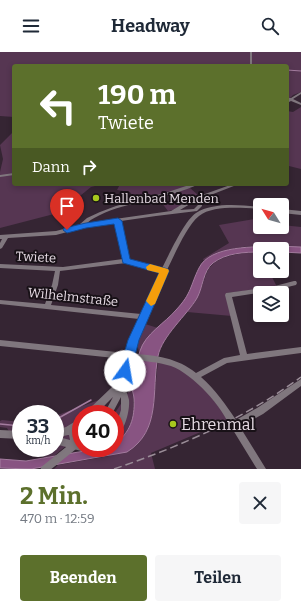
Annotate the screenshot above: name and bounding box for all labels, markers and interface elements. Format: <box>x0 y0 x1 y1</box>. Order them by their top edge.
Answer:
icon: menu <box>20 15 42 37</box>
text: Headway <box>111 15 190 37</box>
icon: search <box>259 15 281 37</box>
text: 190 m <box>98 78 176 111</box>
icon: left <box>32 80 84 132</box>
text: Twiete <box>98 112 154 134</box>
icon: right <box>78 156 100 178</box>
text: Dann <box>32 158 70 176</box>
pin <box>50 189 84 230</box>
place label: Hallenbad Menden <box>104 191 220 206</box>
marker: Hallenbad Menden <box>91 193 101 203</box>
icon: arrive <box>56 195 78 217</box>
north arrow <box>253 198 289 234</box>
map controls <box>253 198 289 322</box>
button: search <box>253 242 289 278</box>
street label: Twiete <box>15 248 57 266</box>
street label: Wilhelmstraße <box>27 285 119 309</box>
button: layers <box>253 286 289 322</box>
position arrow <box>104 350 146 392</box>
speed limit sign: 40 <box>72 405 124 457</box>
text: 33 <box>27 414 49 438</box>
place label: Ehrenmal <box>181 415 255 434</box>
marker: Ehrenmal <box>168 419 178 429</box>
text: km/h <box>26 435 50 447</box>
text: 2 Min. <box>20 482 88 510</box>
button: close <box>239 482 281 524</box>
text: 470 m · 12:59 <box>20 511 95 526</box>
button: Beenden <box>20 555 147 601</box>
button: Teilen <box>155 555 281 601</box>

